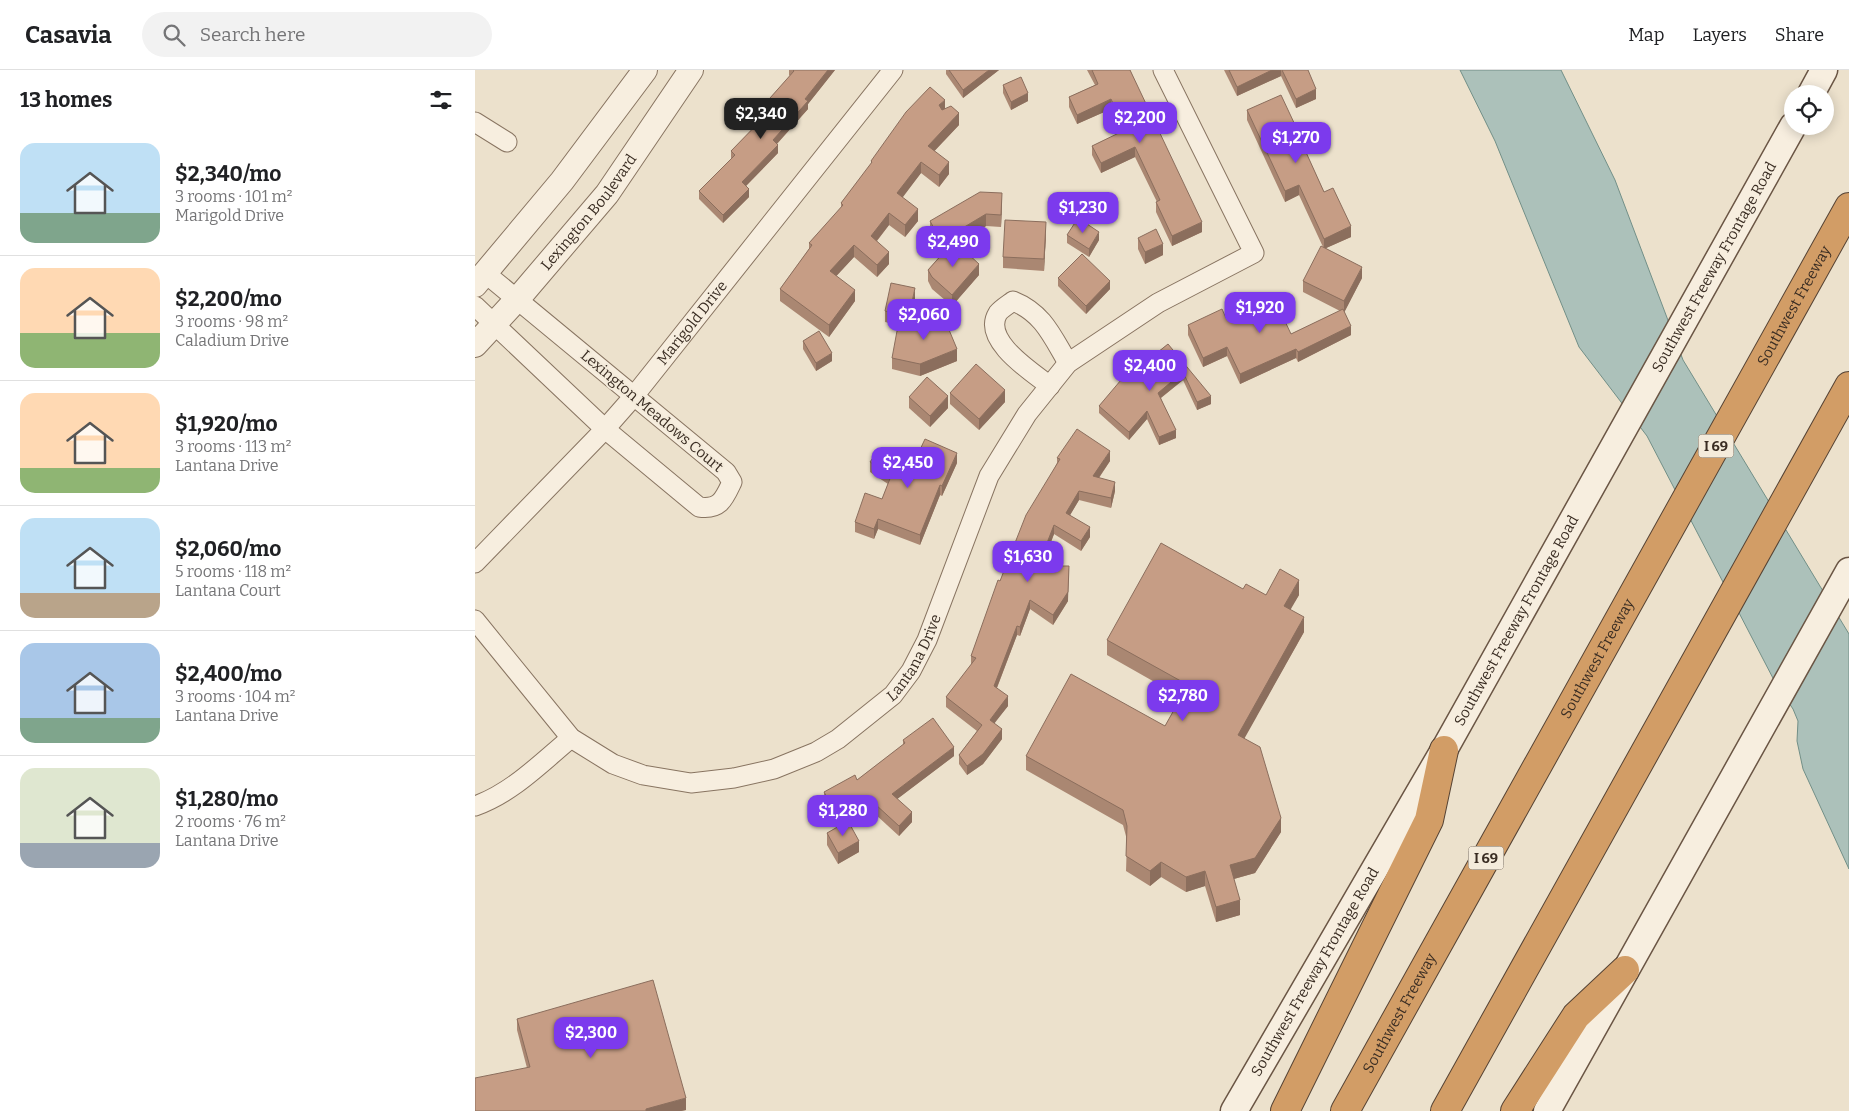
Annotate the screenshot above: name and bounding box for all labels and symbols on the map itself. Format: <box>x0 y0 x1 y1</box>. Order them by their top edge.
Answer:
pin: $2,340 <box>720 98 802 140</box>
pin: $2,200 <box>1099 102 1181 144</box>
pin: $1,270 <box>1255 122 1337 164</box>
street label: Lexington Boulevard <box>537 151 640 274</box>
street label: Southwest Freeway Frontage Road <box>1648 159 1780 375</box>
pin: $1,230 <box>1042 191 1124 234</box>
pin: $2,490 <box>912 226 994 268</box>
street label: Southwest Freeway <box>1753 242 1835 369</box>
street label: Marigold Drive <box>653 277 731 369</box>
pin: $1,920 <box>1219 292 1301 334</box>
pin: $2,060 <box>883 298 965 341</box>
street label: Lexington Meadows Court <box>577 346 727 476</box>
pin: $2,400 <box>1109 350 1191 392</box>
road number: I 69 <box>1699 434 1733 458</box>
pin: $2,450 <box>867 446 949 489</box>
street label: Southwest Freeway Frontage Road <box>1450 512 1583 729</box>
pin: $1,630 <box>987 540 1069 583</box>
street label: Southwest Freeway <box>1557 595 1638 722</box>
street label: Lantana Drive <box>883 612 945 705</box>
pin: $2,780 <box>1142 680 1224 722</box>
pin: $1,280 <box>802 794 884 837</box>
road number: I 69 <box>1469 846 1503 870</box>
street label: Southwest Freeway Frontage Road <box>1247 864 1383 1079</box>
street label: Southwest Freeway <box>1359 950 1440 1076</box>
pin: $2,300 <box>550 1016 632 1059</box>

